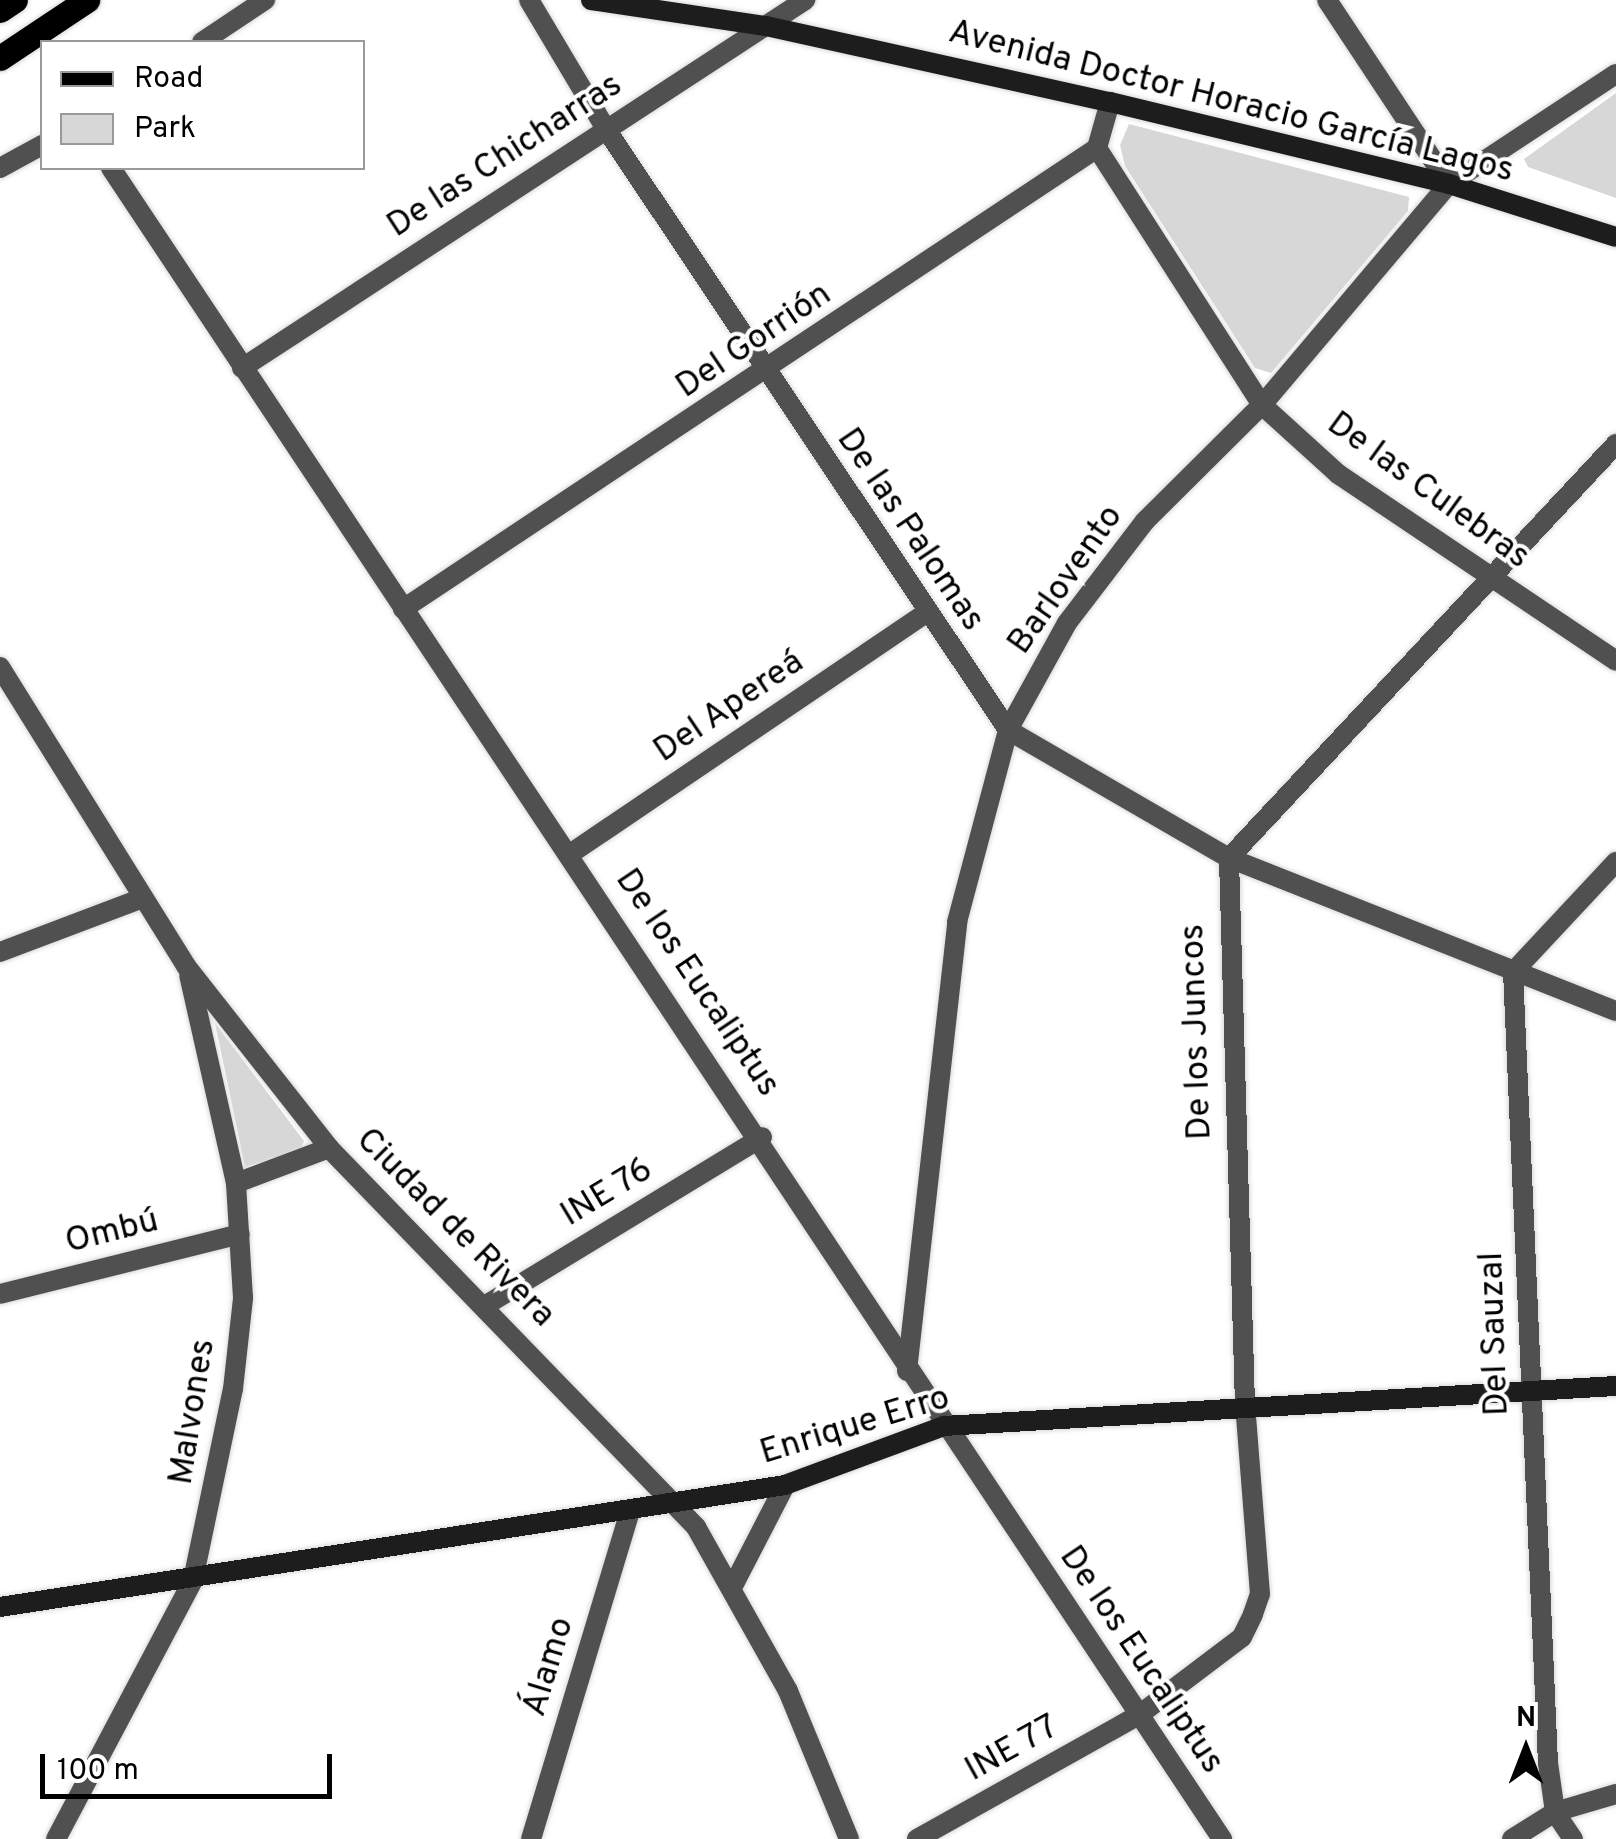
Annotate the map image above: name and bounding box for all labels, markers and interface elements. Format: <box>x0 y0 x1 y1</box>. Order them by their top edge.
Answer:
street label: Avenida Doctor Horacio García Lagos <box>944 11 1518 193</box>
legend <box>40 40 365 170</box>
text: Road <box>134 61 203 98</box>
street label: De las Chicharras <box>380 64 630 248</box>
text: Park <box>134 111 196 148</box>
street label: Del Gorrión <box>668 274 840 408</box>
street label: De las Culebras <box>1318 403 1538 579</box>
street label: De las Palomas <box>827 421 993 639</box>
street label: Barlovento <box>999 497 1133 663</box>
street label: Del Apereá <box>646 641 812 773</box>
street label: De los Eucaliptus <box>605 861 789 1105</box>
street label: De los Juncos <box>1172 923 1222 1141</box>
street label: Ciudad de Rivera <box>347 1120 563 1336</box>
street label: INE 76 <box>553 1149 661 1237</box>
street label: Ombú <box>61 1200 163 1264</box>
street label: Del Sauzal <box>1471 1251 1519 1417</box>
street label: Malvones <box>161 1336 225 1488</box>
street label: Enrique Erro <box>755 1377 955 1475</box>
street label: De los Eucaliptus <box>1049 1538 1233 1782</box>
street label: Álamo <box>514 1612 584 1722</box>
north arrow <box>1476 1699 1576 1799</box>
text: N <box>1516 1701 1536 1737</box>
street label: INE 77 <box>957 1706 1067 1792</box>
scale bar <box>45 1734 338 1796</box>
text: 100 m <box>57 1753 139 1790</box>

